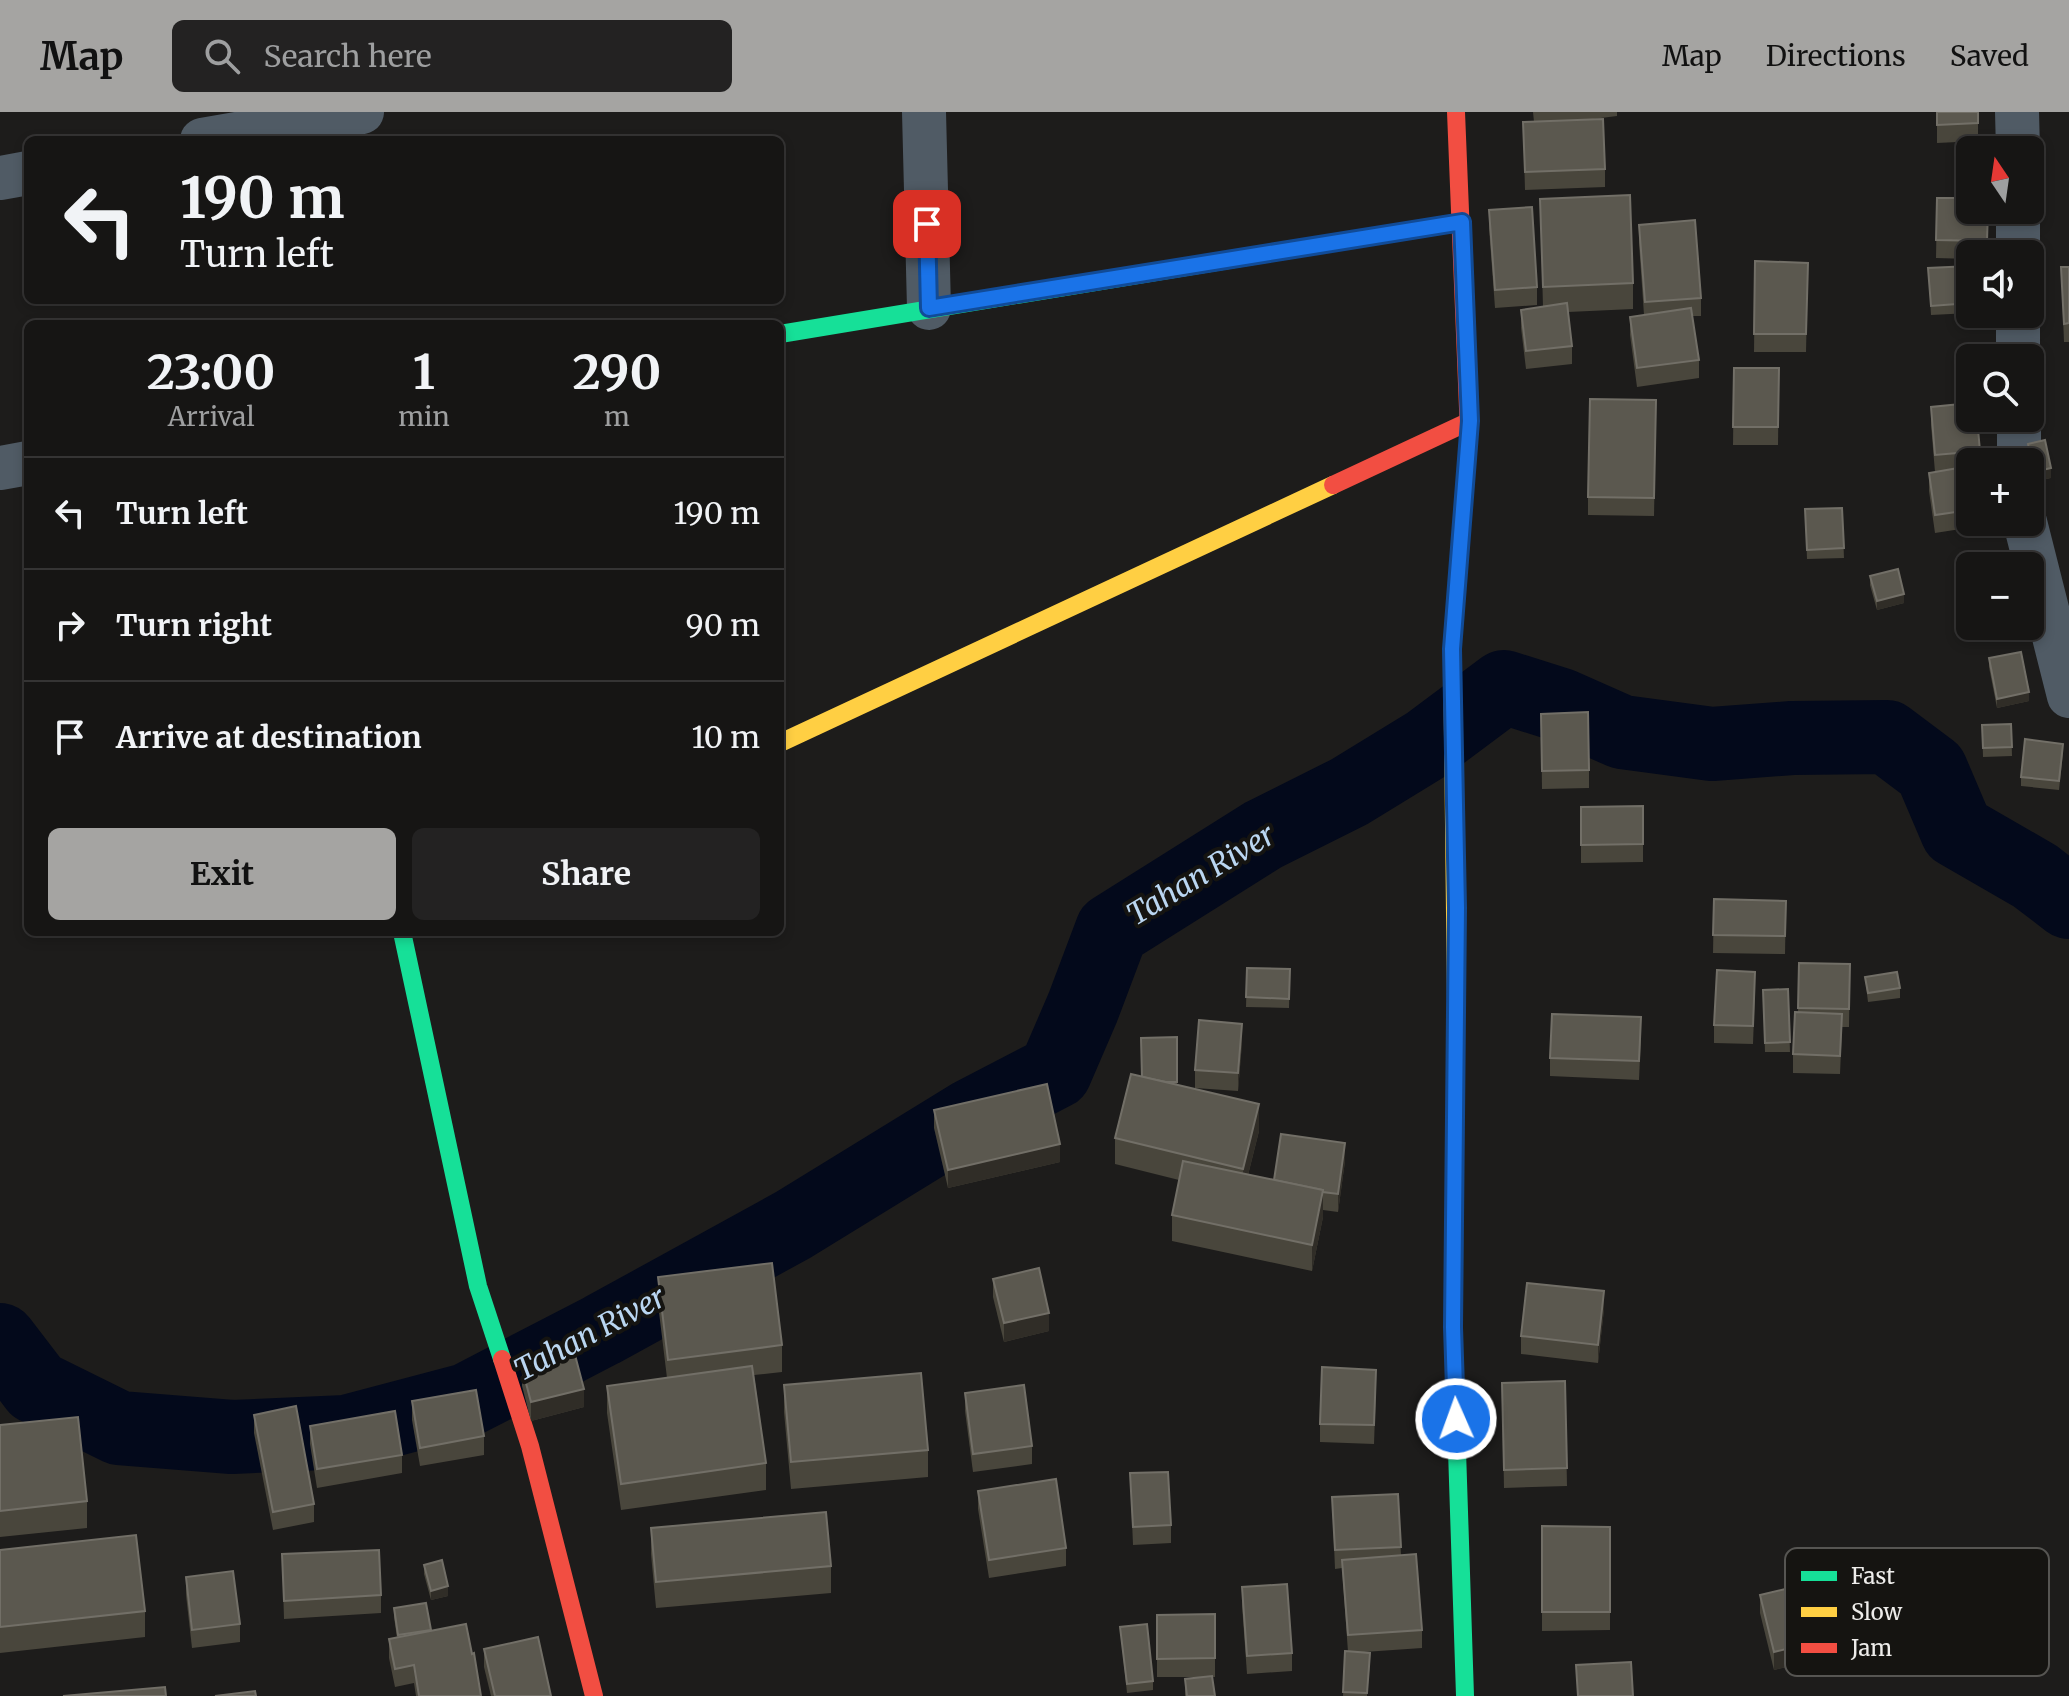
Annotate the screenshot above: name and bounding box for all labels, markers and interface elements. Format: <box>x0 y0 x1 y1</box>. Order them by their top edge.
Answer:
search box <box>172 20 732 92</box>
text: Map <box>40 33 124 80</box>
icon: search <box>200 34 244 78</box>
text: Search here <box>264 37 432 75</box>
text: Map <box>1662 38 1722 74</box>
text: Directions <box>1766 38 1906 74</box>
text: Saved <box>1950 38 2029 74</box>
north arrow <box>1956 136 2044 224</box>
map controls <box>1956 136 2044 640</box>
text: 190 m <box>180 163 345 233</box>
icon: left <box>48 168 152 272</box>
pin <box>893 190 961 258</box>
icon: arrive <box>905 202 949 246</box>
text: Turn left <box>180 232 334 277</box>
button: sound <box>1956 240 2044 328</box>
text: 23:00 <box>147 342 275 402</box>
text: 1 <box>413 342 435 402</box>
text: 290 <box>572 342 661 402</box>
button: search <box>1956 344 2044 432</box>
text: Arrival <box>168 400 254 433</box>
text: min <box>398 400 450 433</box>
text: m <box>604 400 630 433</box>
button: + <box>1956 448 2044 536</box>
icon: left <box>48 491 92 535</box>
text: Turn left <box>116 494 248 532</box>
text: 190 m <box>673 494 760 532</box>
button: − <box>1956 552 2044 640</box>
icon: right <box>48 603 92 647</box>
text: Turn right <box>116 606 272 644</box>
text: 90 m <box>686 606 760 644</box>
icon: arrive <box>48 715 92 759</box>
text: Arrive at destination <box>116 718 422 756</box>
text: 10 m <box>692 718 760 756</box>
water label: Tahan River <box>1120 815 1282 933</box>
button: Exit <box>48 828 396 920</box>
button: Share <box>412 828 760 920</box>
water label: Tahan River <box>507 1277 672 1389</box>
position arrow <box>1414 1377 1498 1461</box>
legend <box>1785 1548 2049 1676</box>
text: Fast <box>1851 1562 1895 1590</box>
text: Slow <box>1851 1598 1902 1626</box>
text: Jam <box>1850 1634 1892 1662</box>

